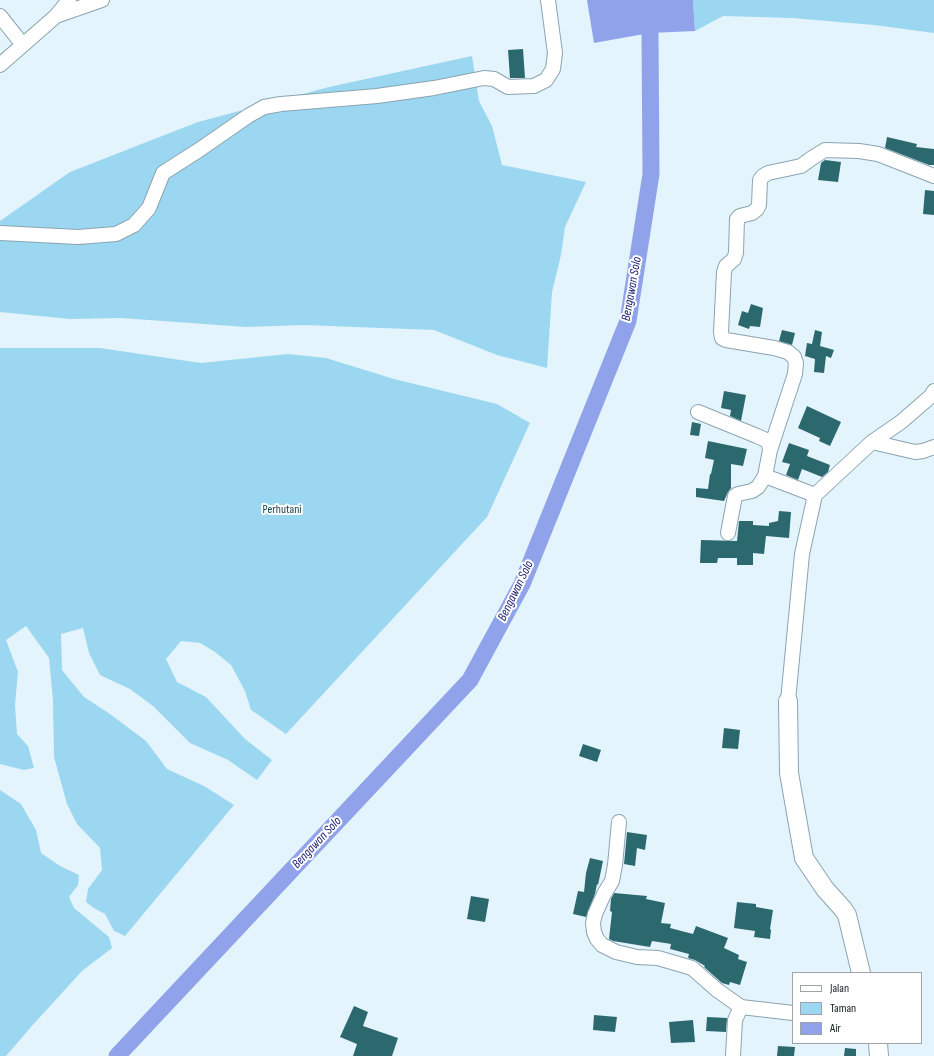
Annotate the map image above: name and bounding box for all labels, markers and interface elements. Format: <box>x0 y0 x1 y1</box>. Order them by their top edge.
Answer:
water label: Bengawan Solo <box>619 256 645 322</box>
park label: Perhutani <box>262 503 302 517</box>
water label: Bengawan Solo <box>495 558 537 624</box>
water label: Bengawan Solo <box>289 814 345 872</box>
legend <box>792 972 922 1044</box>
text: Jalan <box>830 981 849 996</box>
text: Taman <box>830 1001 856 1016</box>
text: Air <box>830 1021 841 1036</box>

